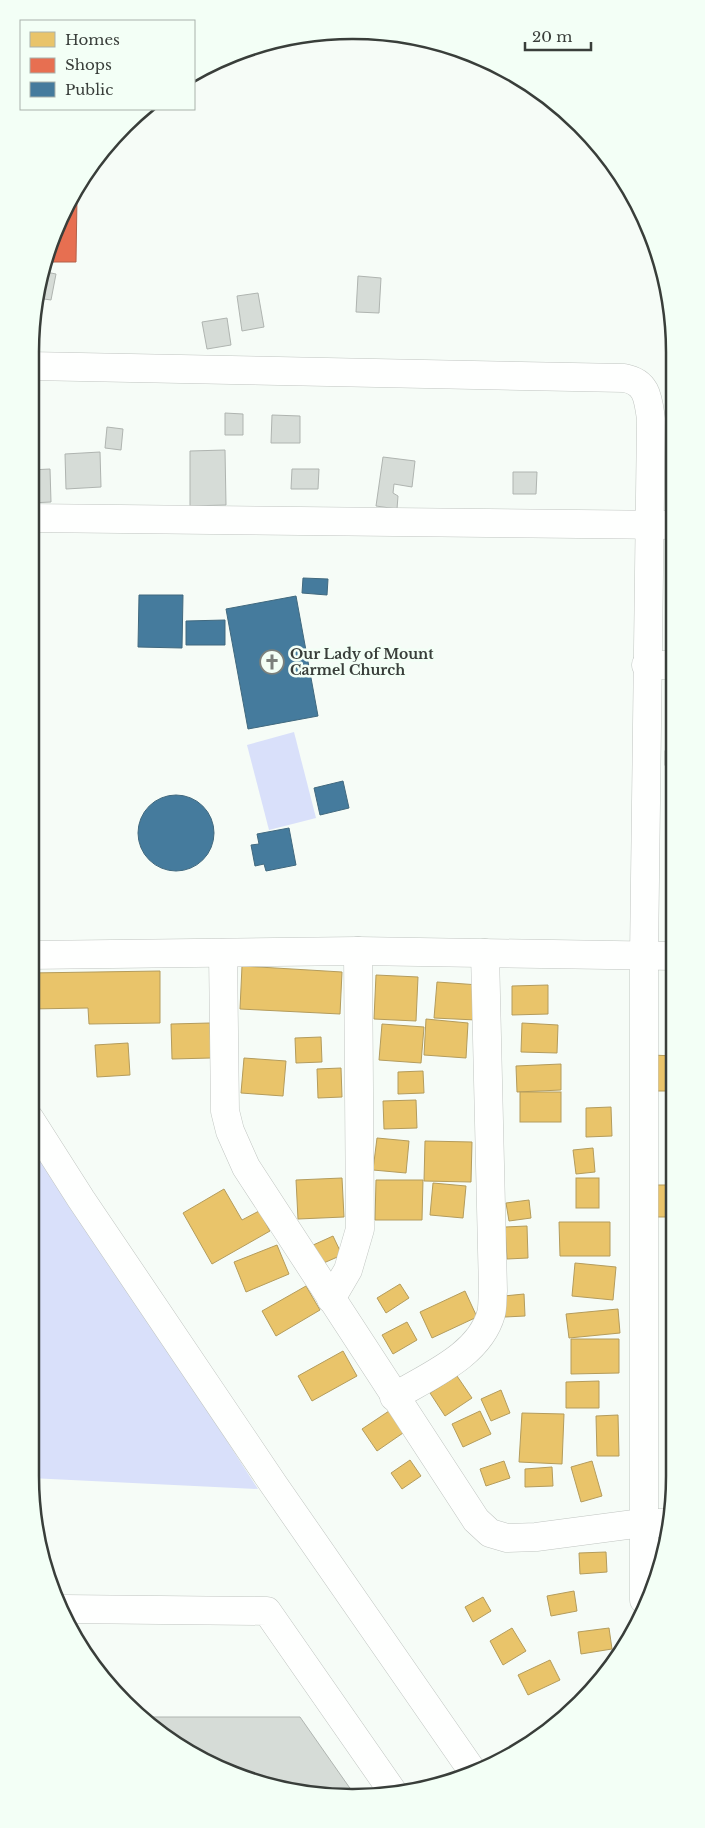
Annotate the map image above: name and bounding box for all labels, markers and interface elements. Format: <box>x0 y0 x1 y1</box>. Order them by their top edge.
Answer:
legend <box>20 20 195 110</box>
scale bar <box>525 20 591 52</box>
text: 20 m <box>532 27 572 46</box>
text: Homes <box>65 30 120 49</box>
text: Shops <box>65 55 112 74</box>
text: Public <box>65 80 113 99</box>
place label: Our Lady of Mount Carmel Church <box>290 645 434 679</box>
church icon: Our Lady of Mount Carmel Church <box>259 649 285 675</box>

